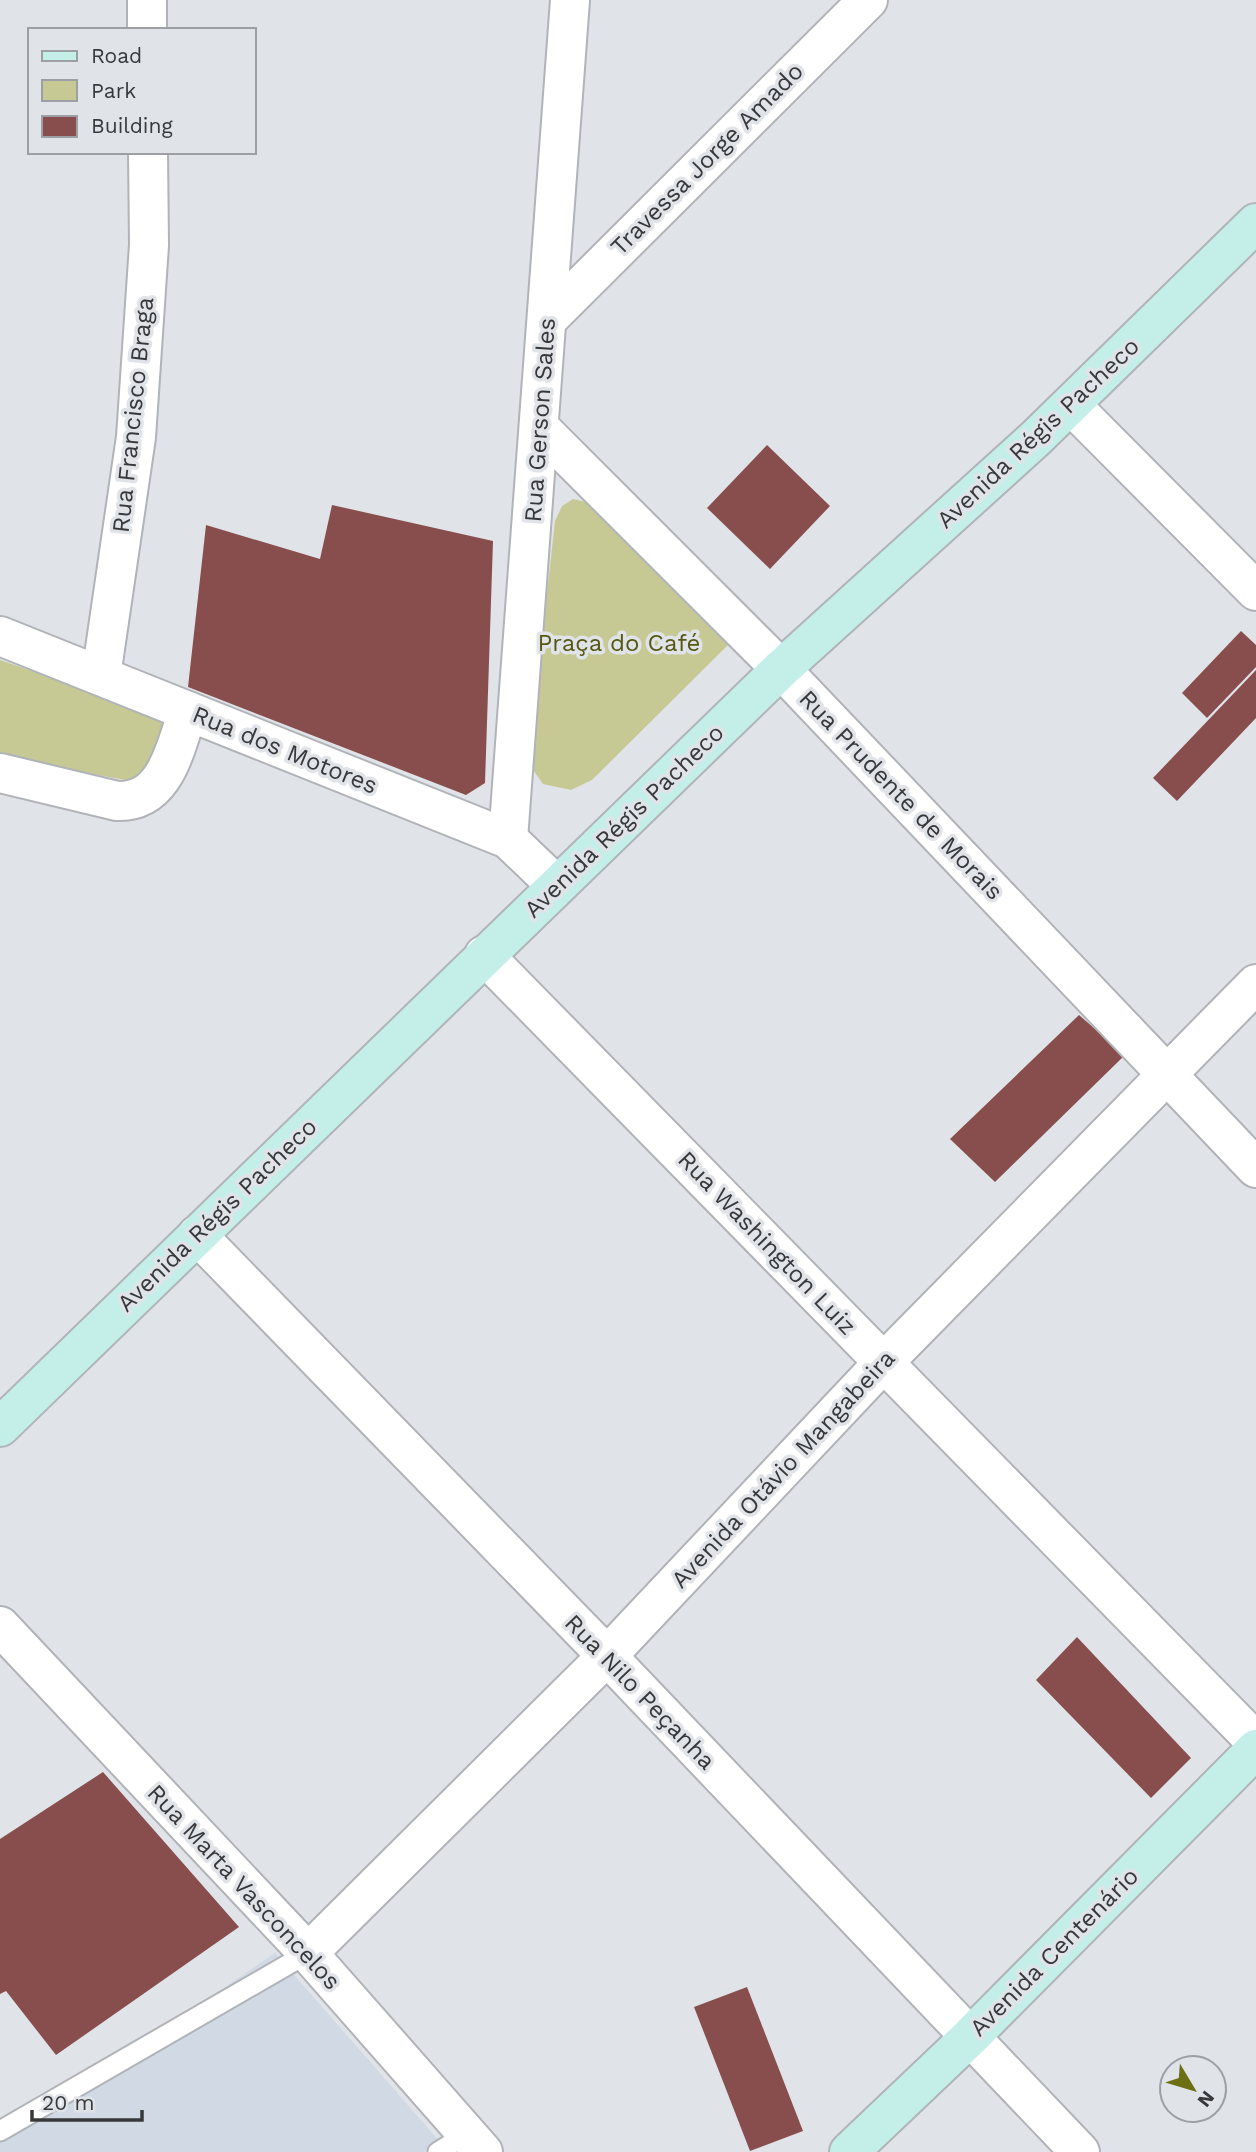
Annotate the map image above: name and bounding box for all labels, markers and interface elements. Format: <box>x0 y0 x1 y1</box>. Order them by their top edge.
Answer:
legend <box>28 28 256 154</box>
text: Road <box>91 43 142 68</box>
street label: Travessa Jorge Amado <box>605 57 809 261</box>
text: Park <box>91 78 136 103</box>
text: Building <box>91 113 173 138</box>
street label: Rua Francisco Braga <box>107 296 159 534</box>
street label: Rua Gerson Sales <box>519 317 561 523</box>
street label: Avenida Régis Pacheco <box>931 332 1145 534</box>
park label: Praça do Café <box>538 629 700 657</box>
street label: Rua Prudente de Morais <box>794 684 1008 906</box>
street label: Rua dos Motores <box>188 700 382 800</box>
street label: Avenida Régis Pacheco <box>518 718 730 924</box>
street label: Avenida Régis Pacheco <box>111 1112 323 1318</box>
street label: Rua Washington Luiz <box>672 1146 862 1340</box>
street label: Avenida Otávio Mangabeira <box>665 1344 901 1594</box>
street label: Rua Nilo Peçanha <box>559 1609 721 1775</box>
street label: Rua Marta Vasconcelos <box>142 1779 346 1995</box>
street label: Avenida Centenário <box>964 1862 1144 2042</box>
north arrow <box>1158 2054 1228 2124</box>
scale bar <box>32 2078 142 2122</box>
text: N <box>1193 2087 1219 2112</box>
text: 20 m <box>42 2090 94 2115</box>

